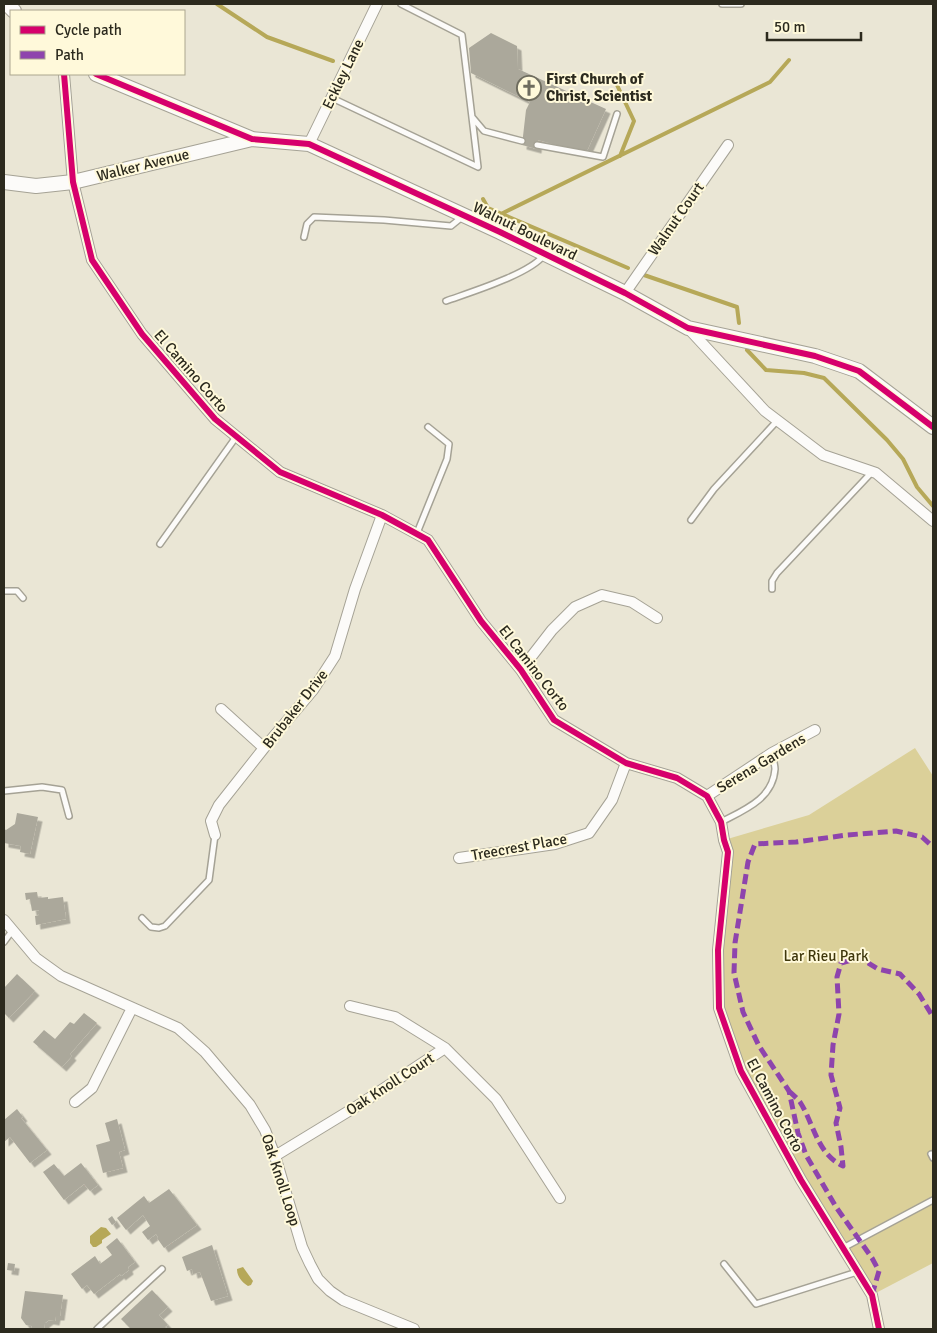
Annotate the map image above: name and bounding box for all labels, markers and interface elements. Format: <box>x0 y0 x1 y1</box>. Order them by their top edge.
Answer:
legend <box>10 10 185 75</box>
scale bar <box>767 10 861 42</box>
text: 50 m <box>774 18 805 36</box>
text: Cycle path <box>55 21 122 39</box>
street label: Eckley Lane <box>318 36 368 112</box>
text: Path <box>55 46 84 64</box>
place label: First Church of Christ, Scientist <box>546 70 652 105</box>
church icon: First Church of Christ, Scientist <box>516 75 542 101</box>
street label: Walker Avenue <box>95 145 191 185</box>
street label: Walnut Court <box>644 179 708 259</box>
street label: Walnut Boulevard <box>470 198 580 264</box>
street label: El Camino Corto <box>150 326 232 416</box>
street label: El Camino Corto <box>495 622 573 714</box>
street label: Brubaker Drive <box>259 666 331 752</box>
street label: Serena Gardens <box>713 729 809 797</box>
street label: Treecrest Place <box>470 830 568 864</box>
park label: Lar Rieu Park <box>783 947 869 965</box>
street label: Oak Knoll Court <box>343 1049 437 1119</box>
street label: El Camino Corto <box>743 1055 807 1155</box>
street label: Oak Knoll Loop <box>258 1132 304 1228</box>

